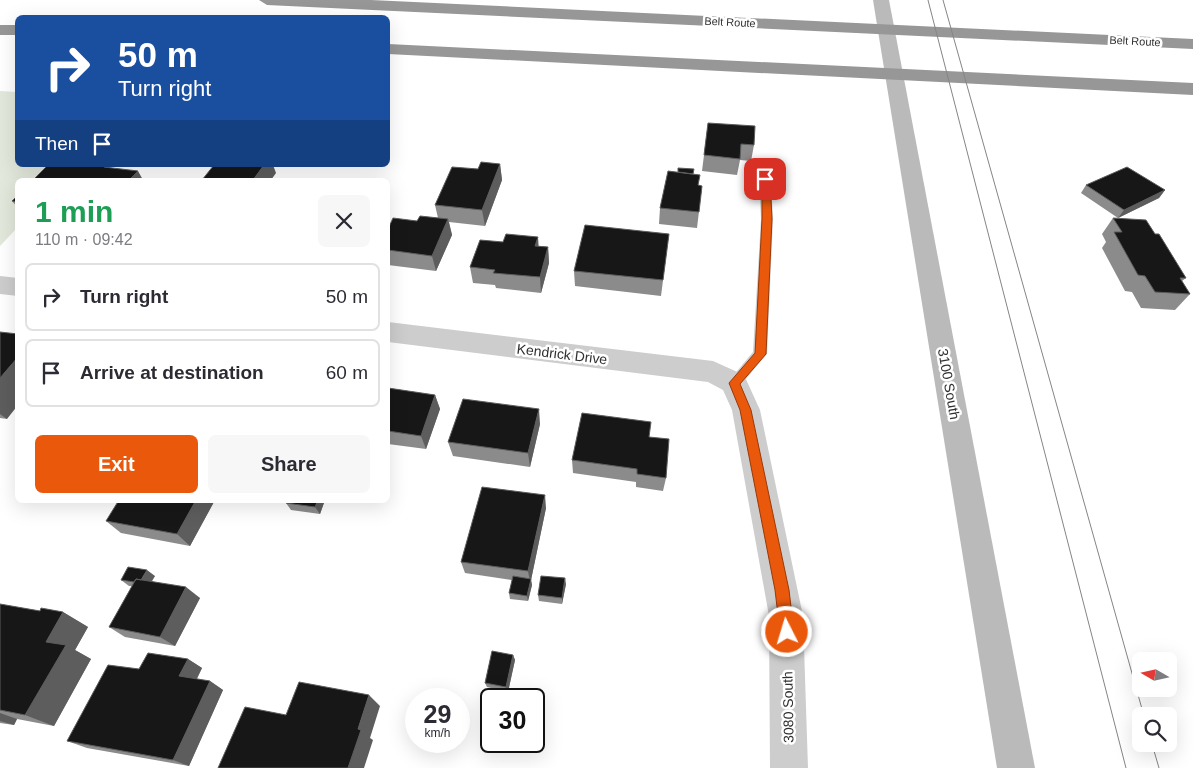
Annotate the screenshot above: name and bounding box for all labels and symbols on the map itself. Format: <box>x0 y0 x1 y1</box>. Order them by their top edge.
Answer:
street label: Belt Route <box>704 15 756 29</box>
street label: Belt Route <box>1109 34 1161 48</box>
pin <box>744 158 786 200</box>
street label: Kendrick Drive <box>516 341 608 368</box>
street label: 3100 South <box>935 347 963 421</box>
position arrow <box>760 605 812 657</box>
north arrow <box>1132 652 1178 698</box>
street label: 3080 South <box>779 671 797 743</box>
speed limit sign: 30 <box>480 688 545 753</box>

